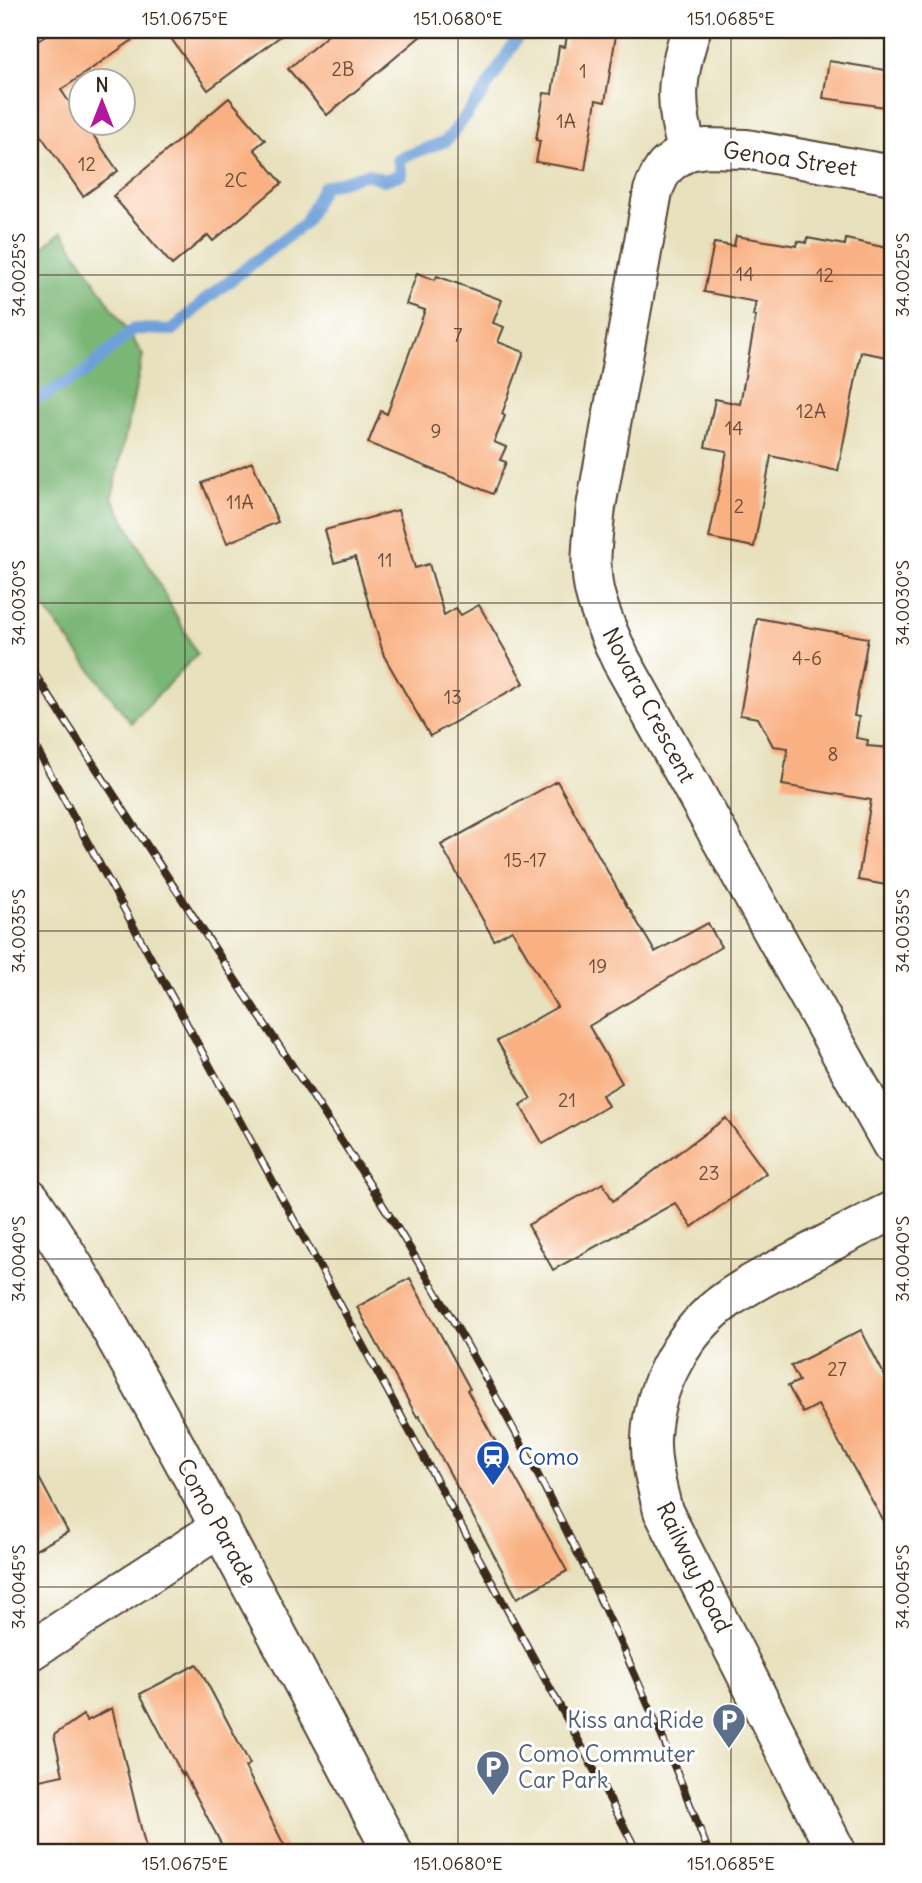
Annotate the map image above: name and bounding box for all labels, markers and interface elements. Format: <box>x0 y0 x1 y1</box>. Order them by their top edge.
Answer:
text: 151.0675°E <box>142 7 228 30</box>
text: 151.0680°E <box>413 7 503 30</box>
text: 151.0685°E <box>687 7 775 30</box>
house number: 2B <box>332 57 354 81</box>
house number: 1 <box>579 59 587 83</box>
north arrow <box>66 66 136 136</box>
text: N <box>95 73 109 97</box>
house number: 1A <box>556 109 576 133</box>
street label: Genoa Street <box>721 135 859 182</box>
house number: 12 <box>78 152 96 176</box>
house number: 2C <box>225 168 247 192</box>
text: 34.0025°S <box>7 233 30 317</box>
text: 34.0025°S <box>891 233 914 317</box>
house number: 14 <box>736 262 754 286</box>
house number: 12 <box>816 263 834 287</box>
house number: 7 <box>453 323 463 347</box>
house number: 12A <box>796 399 826 423</box>
house number: 14 <box>725 416 743 440</box>
house number: 9 <box>431 419 441 443</box>
house number: 11A <box>226 490 254 514</box>
house number: 2 <box>734 494 744 518</box>
house number: 11 <box>377 548 393 572</box>
text: 34.0030°S <box>7 560 30 646</box>
text: 34.0030°S <box>891 560 914 646</box>
street label: Novara Crescent <box>596 622 703 788</box>
house number: 4-6 <box>792 646 822 670</box>
house number: 13 <box>444 685 462 709</box>
house number: 8 <box>828 742 838 766</box>
house number: 15-17 <box>504 848 546 872</box>
text: 34.0035°S <box>7 889 30 973</box>
text: 34.0035°S <box>891 889 914 973</box>
house number: 19 <box>589 954 607 978</box>
house number: 21 <box>558 1088 576 1112</box>
house number: 23 <box>698 1161 720 1185</box>
text: 34.0040°S <box>7 1216 30 1302</box>
text: 34.0040°S <box>891 1216 914 1302</box>
house number: 27 <box>827 1357 847 1381</box>
station icon: Como <box>474 1438 512 1487</box>
place label: Como <box>518 1442 579 1471</box>
street label: Como Parade <box>171 1453 264 1590</box>
street label: Railway Road <box>650 1497 739 1637</box>
text: 34.0045°S <box>7 1545 30 1629</box>
text: 34.0045°S <box>891 1545 914 1629</box>
parking icon: Kiss and Ride <box>710 1701 748 1750</box>
place label: Kiss and Ride <box>567 1705 704 1734</box>
place label: Como Commuter Car Park <box>518 1739 696 1794</box>
parking icon: Como Commuter Car Park <box>474 1748 512 1797</box>
text: 151.0675°E <box>142 1852 228 1875</box>
text: 151.0680°E <box>413 1852 503 1875</box>
text: 151.0685°E <box>687 1852 775 1875</box>

